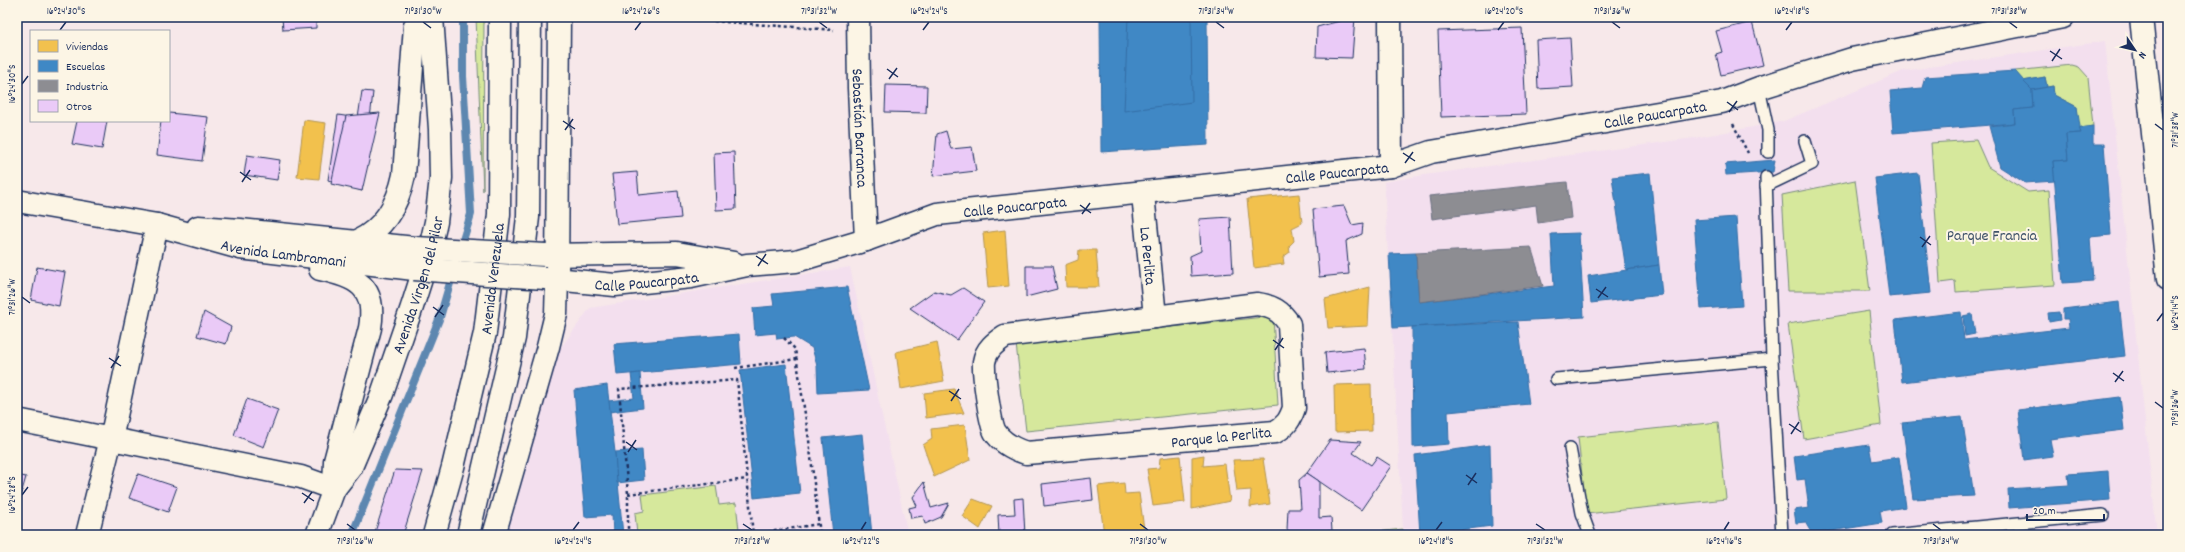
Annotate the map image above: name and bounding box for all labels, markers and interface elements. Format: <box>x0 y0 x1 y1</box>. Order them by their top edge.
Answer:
text: 16°24'30"S <box>47 5 85 19</box>
text: 71°31'30"W <box>404 5 442 19</box>
text: 16°24'26"S <box>622 5 660 19</box>
text: 71°31'32"W <box>801 5 837 19</box>
text: 16°24'24"S <box>910 5 948 19</box>
text: 71°31'34"W <box>1198 5 1234 19</box>
text: 16°24'20"S <box>1485 5 1523 19</box>
text: 71°31'36"W <box>1594 5 1630 19</box>
text: 16°24'18"S <box>1775 5 1809 19</box>
text: 71°31'38"W <box>1991 5 2027 19</box>
legend <box>30 30 170 122</box>
north arrow <box>2115 30 2155 70</box>
text: Viviendas <box>66 39 108 56</box>
text: N <box>2133 48 2150 62</box>
text: Escuelas <box>66 59 105 76</box>
text: 16°24'30"S <box>6 65 20 103</box>
street label: Sebastián Barranca <box>845 68 873 189</box>
text: Industria <box>66 79 108 96</box>
street label: Calle Paucarpata <box>1602 96 1709 136</box>
text: Otros <box>66 99 92 116</box>
text: 71°31'38"W <box>2169 112 2183 148</box>
street label: Calle Paucarpata <box>1284 157 1390 191</box>
street label: Calle Paucarpata <box>962 191 1068 225</box>
street label: Avenida Virgen del Pilar <box>388 215 451 357</box>
street label: Avenida Venezuela <box>476 222 512 336</box>
park label: Parque Francia <box>1947 225 2038 248</box>
street label: La Perlita <box>1132 226 1161 286</box>
street label: Avenida Lambramani <box>218 234 347 275</box>
street label: Calle Paucarpata <box>594 267 701 299</box>
text: 71°31'26"W <box>6 279 20 315</box>
text: 16°24'14"S <box>2169 295 2183 331</box>
text: 71°31'36"W <box>2169 390 2183 426</box>
street label: Parque la Perlita <box>1170 422 1273 455</box>
text: 16°24'28"S <box>6 476 20 514</box>
scale bar <box>2027 496 2104 522</box>
text: 20 m <box>2033 503 2056 520</box>
text: 71°31'26"W <box>337 535 373 549</box>
text: 16°24'24"S <box>554 535 592 549</box>
text: 71°31'28"W <box>734 535 770 549</box>
text: 16°24'22"S <box>842 535 880 549</box>
text: 71°31'30"W <box>1129 535 1167 549</box>
text: 16°24'18"S <box>1419 535 1453 549</box>
text: 71°31'32"W <box>1527 535 1563 549</box>
text: 16°24'16"S <box>1706 535 1742 549</box>
text: 71°31'34"W <box>1923 535 1959 549</box>

